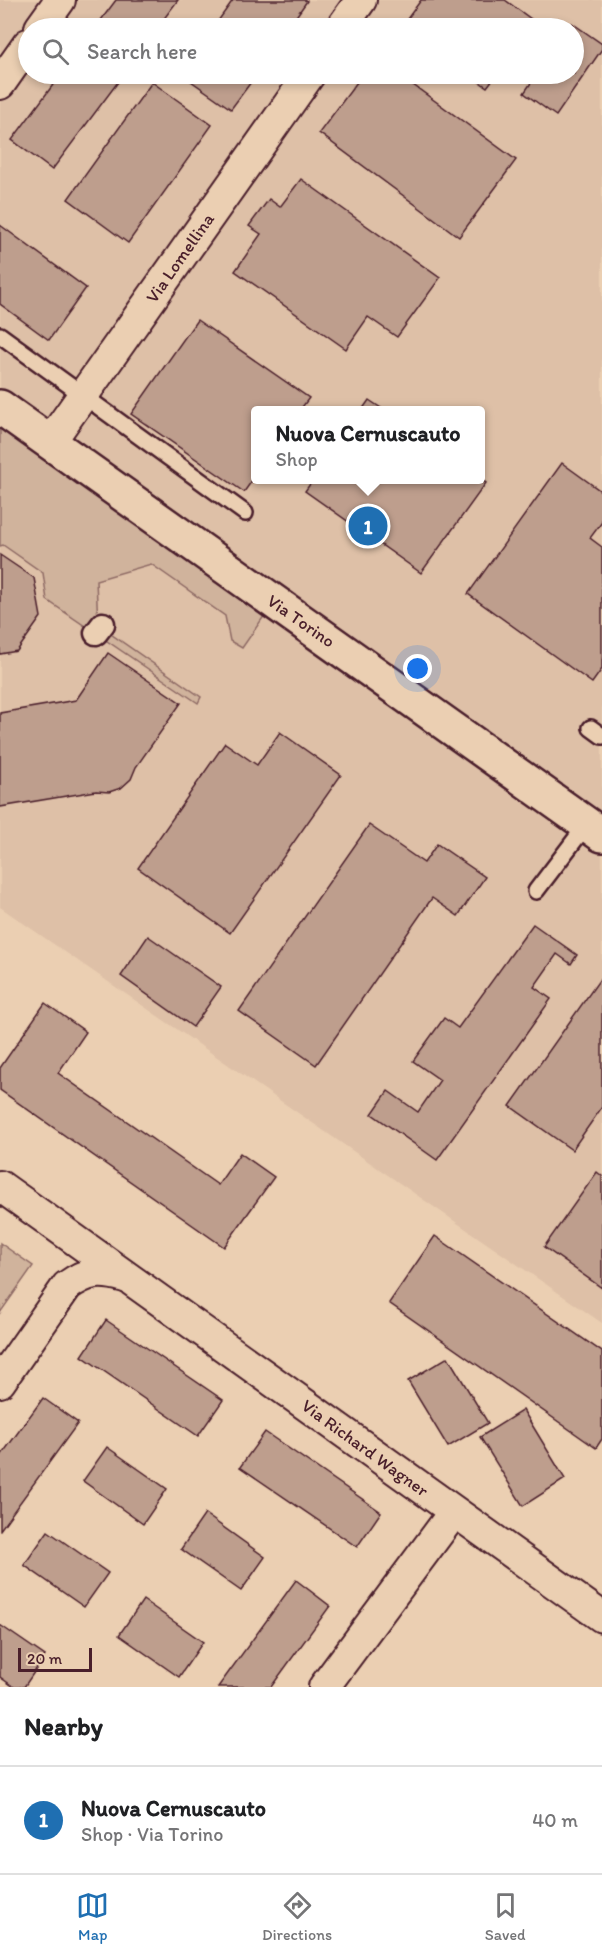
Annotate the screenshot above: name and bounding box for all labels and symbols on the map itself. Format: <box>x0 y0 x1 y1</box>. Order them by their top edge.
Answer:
street label: Via Lomellina <box>141 208 219 307</box>
pin: 1 <box>348 504 388 548</box>
street label: Via Torino <box>263 590 339 652</box>
your location <box>403 654 432 683</box>
street label: Via Richard Wagner <box>297 1395 433 1502</box>
scale bar <box>18 1645 92 1672</box>

